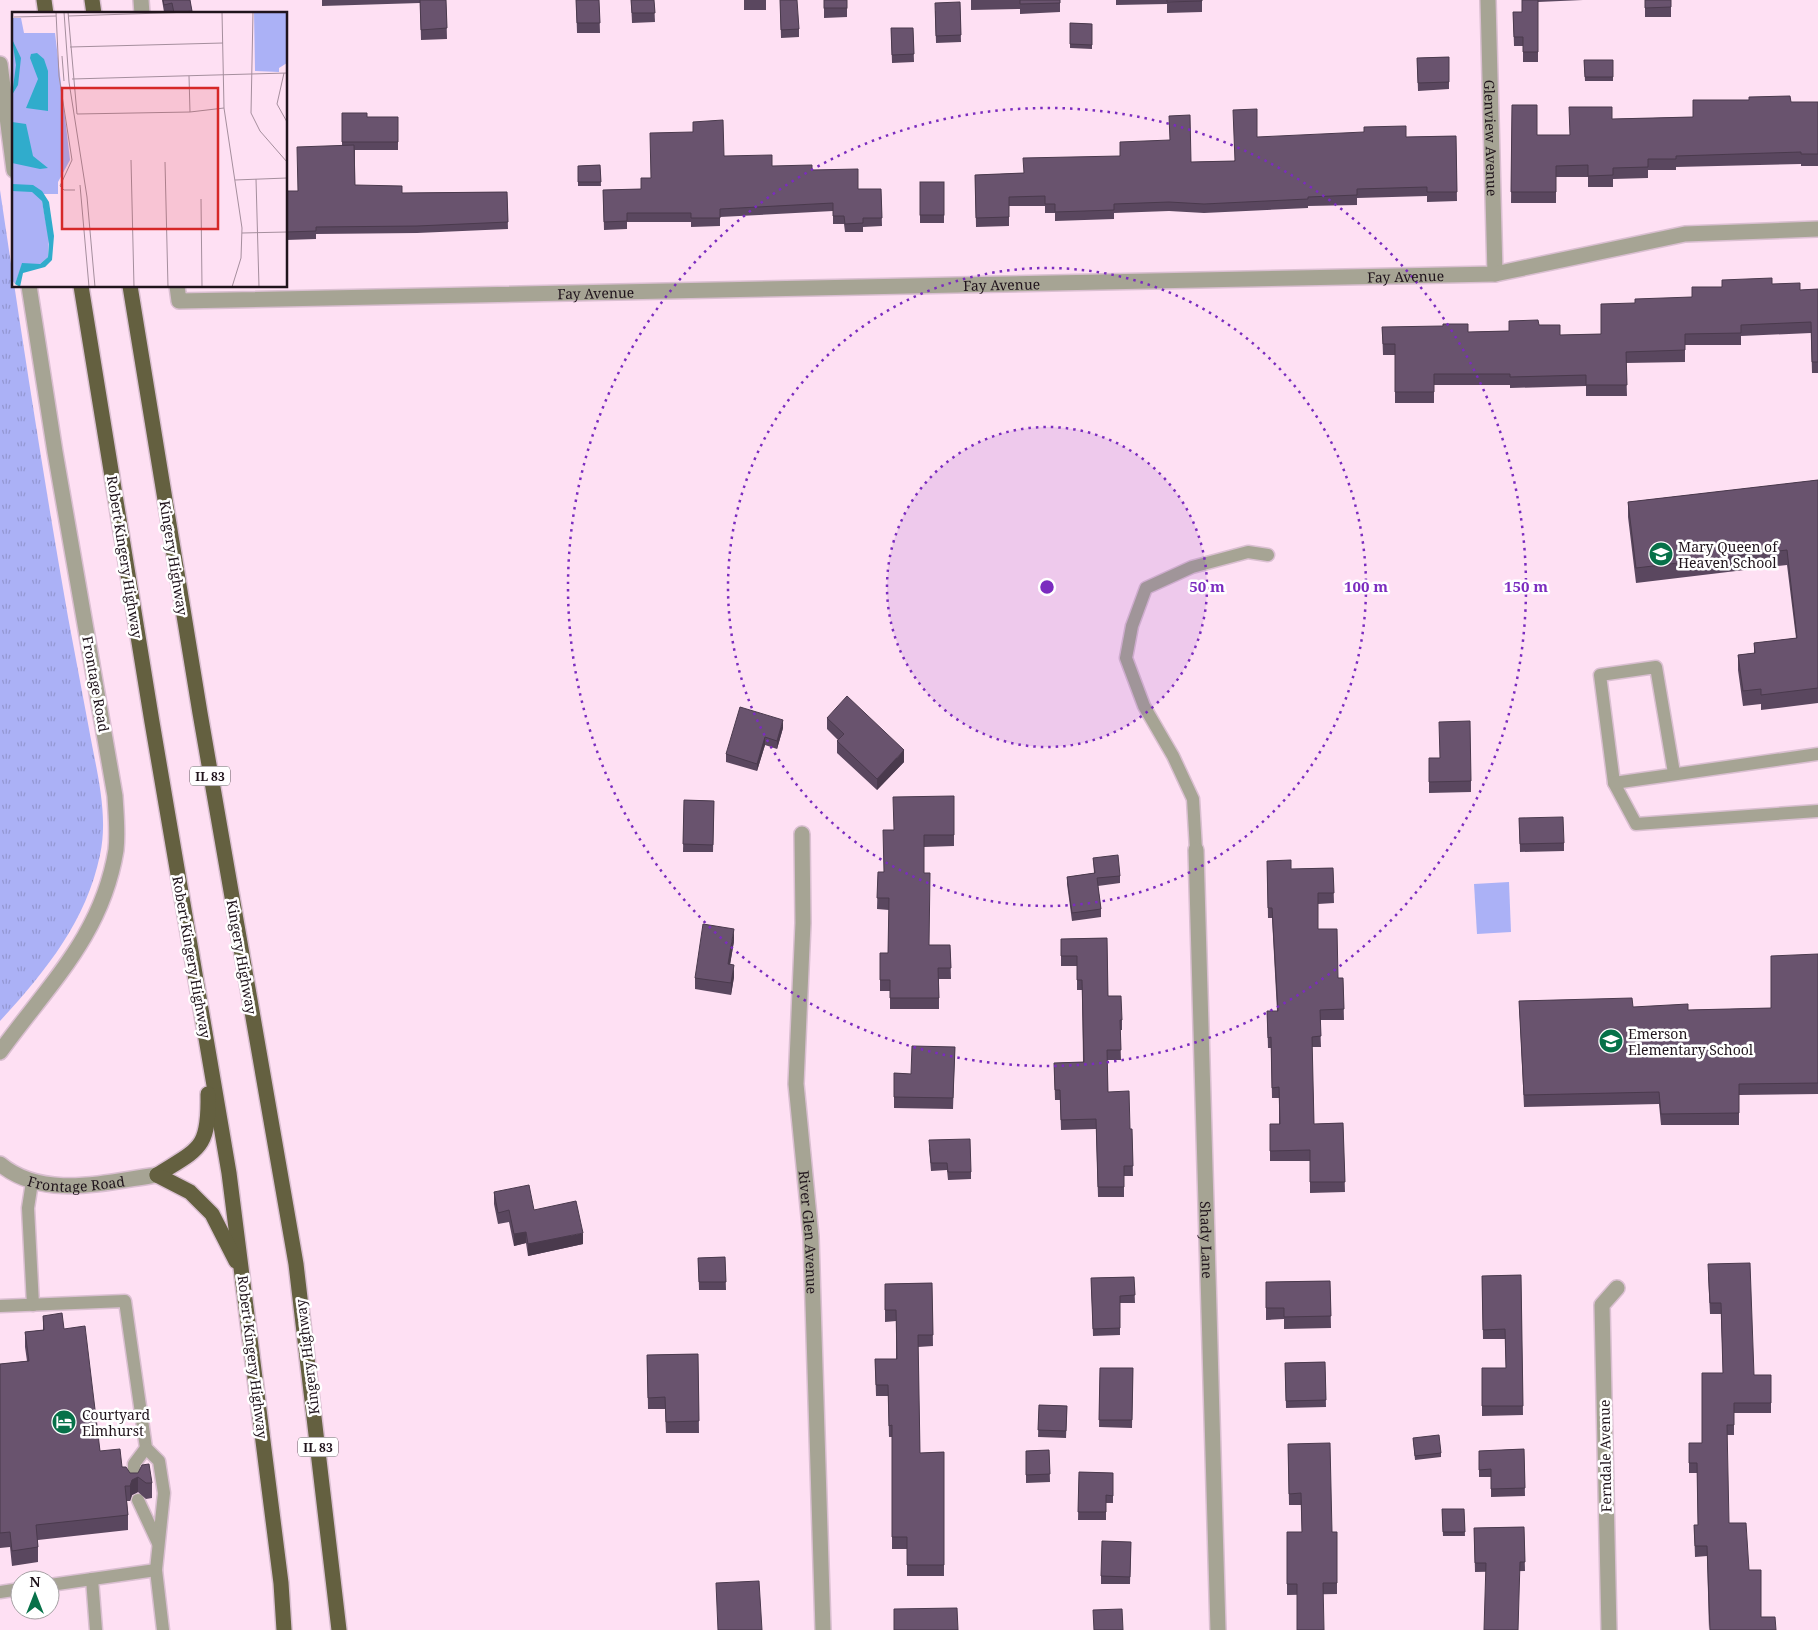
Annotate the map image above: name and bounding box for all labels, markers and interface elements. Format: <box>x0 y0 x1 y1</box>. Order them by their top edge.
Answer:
inset map <box>12 12 288 288</box>
street label: Glenview Avenue <box>1481 79 1503 197</box>
street label: Fay Avenue <box>1367 266 1444 286</box>
street label: Fay Avenue <box>963 274 1040 294</box>
street label: Fay Avenue <box>557 282 634 303</box>
street label: Robert Kingery Highway <box>103 474 147 640</box>
street label: Kingery Highway <box>156 499 192 617</box>
place label: Mary Queen of Heaven School <box>1678 537 1779 572</box>
school or university icon: Mary Queen of Heaven School <box>1648 541 1674 567</box>
text: 50 m <box>1189 576 1225 596</box>
text: 100 m <box>1344 576 1388 596</box>
text: 150 m <box>1504 576 1548 596</box>
centre of rings <box>1038 578 1056 596</box>
street label: Frontage Road <box>78 634 114 734</box>
road number: IL 83 <box>190 766 230 786</box>
street label: Robert Kingery Highway <box>168 874 216 1040</box>
street label: Kingery Highway <box>223 898 261 1016</box>
place label: Emerson Elementary School <box>1628 1024 1754 1059</box>
school or university icon: Emerson Elementary School <box>1598 1028 1624 1054</box>
street label: River Glen Avenue <box>795 1169 822 1294</box>
street label: Frontage Road <box>25 1171 126 1195</box>
street label: Shady Lane <box>1196 1201 1218 1279</box>
street label: Robert Kingery Highway <box>234 1274 272 1440</box>
street label: Kingery Highway <box>290 1298 324 1416</box>
street label: Ferndale Avenue <box>1595 1399 1615 1513</box>
place label: Courtyard Elmhurst <box>82 1405 150 1440</box>
hotel icon: Courtyard Elmhurst <box>51 1409 77 1435</box>
road number: IL 83 <box>298 1438 338 1456</box>
north arrow <box>10 1570 60 1620</box>
text: N <box>29 1572 41 1591</box>

